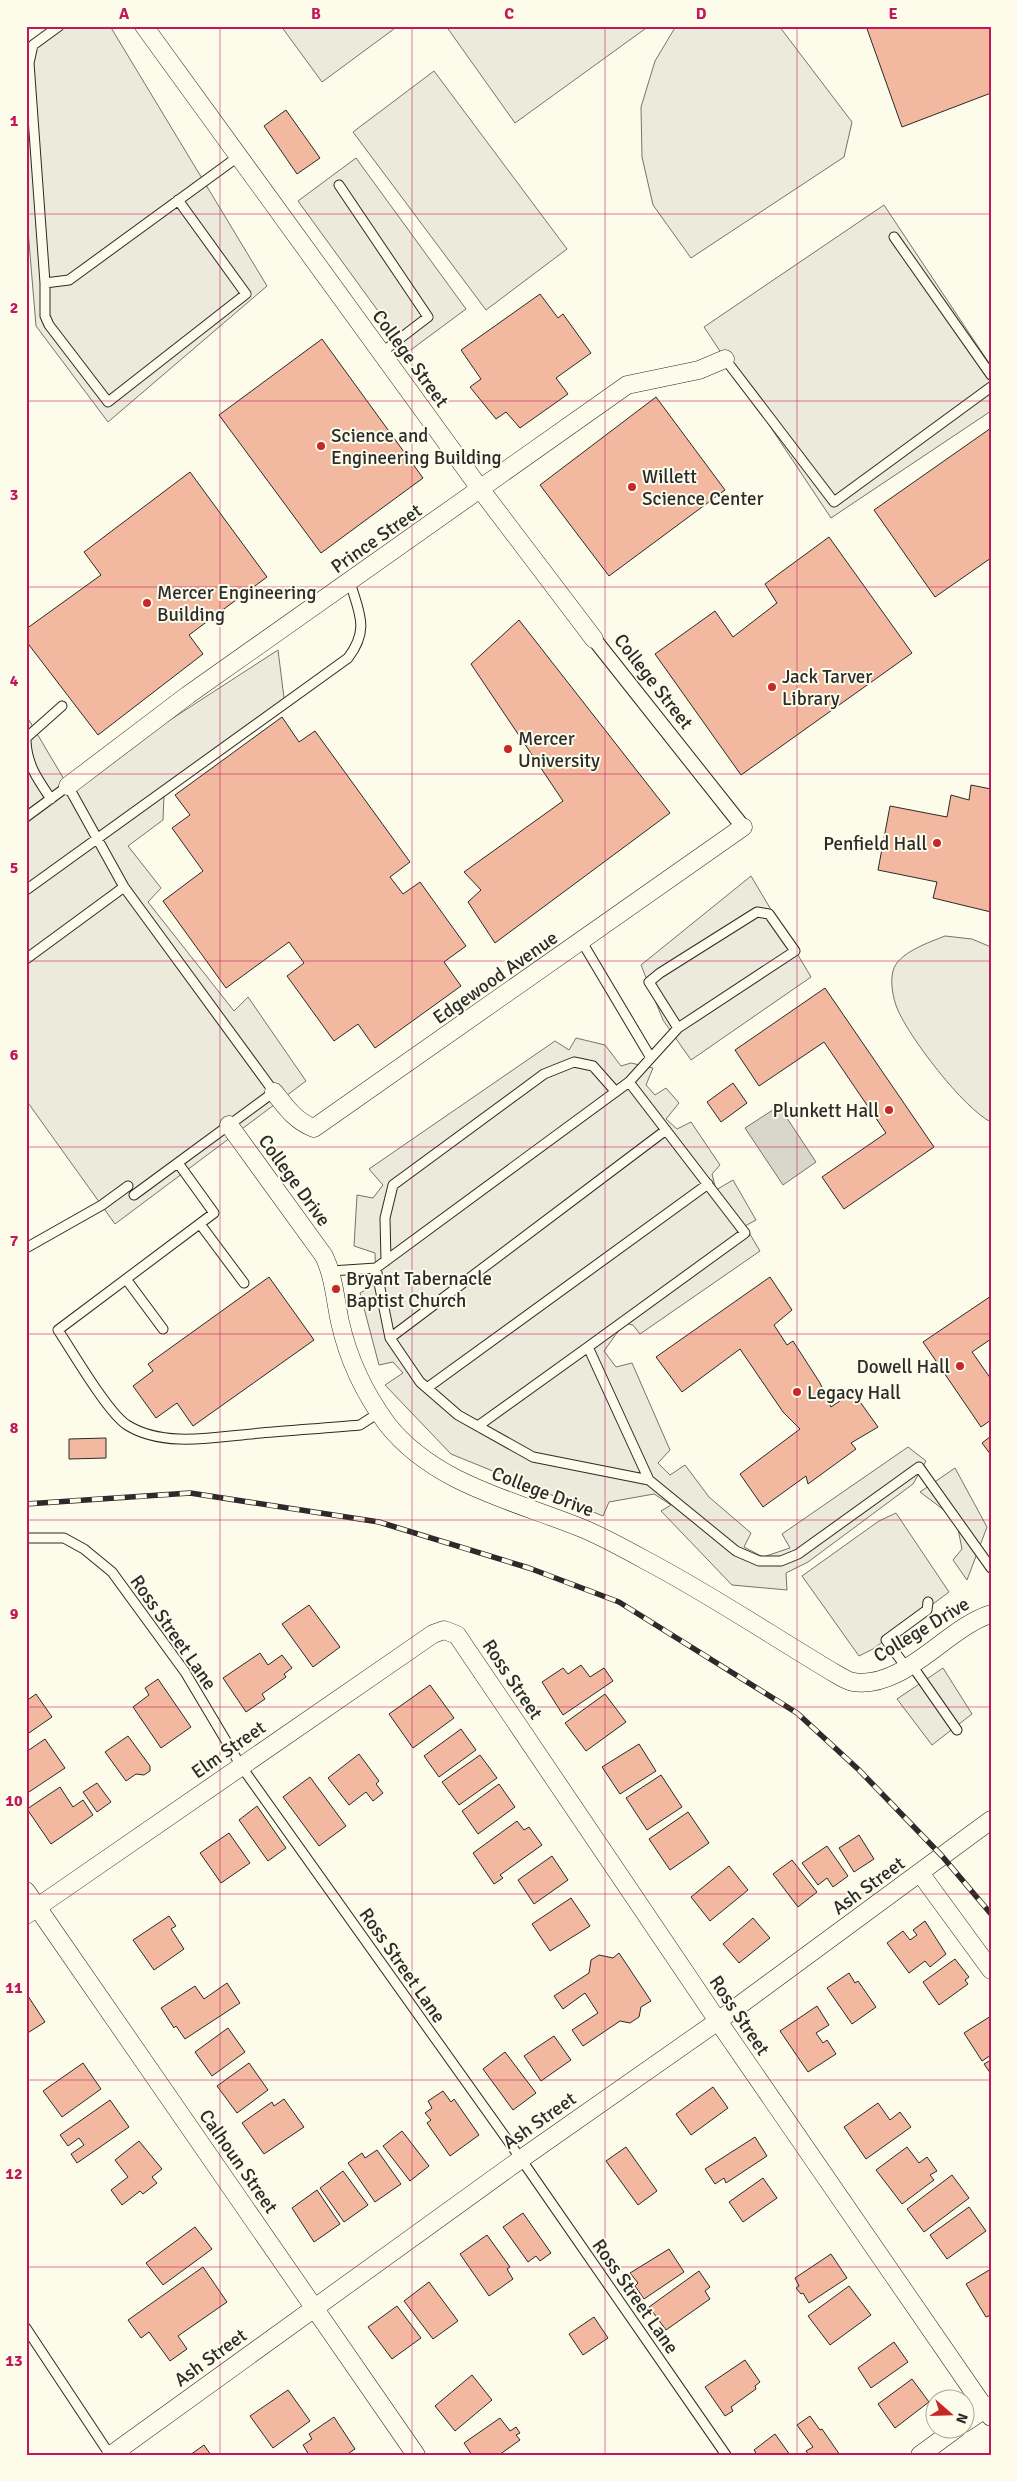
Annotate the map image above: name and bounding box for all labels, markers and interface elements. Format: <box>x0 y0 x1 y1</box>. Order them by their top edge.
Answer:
text: A <box>119 4 130 24</box>
text: B <box>311 4 321 24</box>
text: C <box>504 4 514 24</box>
text: D <box>696 4 707 24</box>
text: E <box>888 4 898 24</box>
text: 1 <box>10 111 19 131</box>
text: 2 <box>10 298 18 318</box>
street label: College Street <box>367 305 454 412</box>
place label: Science and Engineering Building <box>331 424 502 470</box>
marker: Science and Engineering Building <box>315 440 327 452</box>
place label: Willett Science Center <box>642 465 763 511</box>
marker: Willett Science Center <box>626 481 638 493</box>
text: 3 <box>10 485 18 505</box>
street label: Prince Street <box>327 499 427 579</box>
place label: Mercer Engineering Building <box>157 581 317 627</box>
marker: Mercer Engineering Building <box>141 597 153 609</box>
street label: College Street <box>608 629 698 734</box>
place label: Jack Tarver Library <box>782 665 872 711</box>
text: 4 <box>10 671 19 691</box>
marker: Jack Tarver Library <box>766 681 778 693</box>
place label: Mercer University <box>518 727 600 773</box>
marker: Mercer University <box>502 743 514 755</box>
place label: Penfield Hall <box>823 832 927 856</box>
marker: Penfield Hall <box>931 837 943 849</box>
text: 5 <box>10 858 18 878</box>
street label: Edgewood Avenue <box>429 926 563 1030</box>
text: 6 <box>10 1045 19 1065</box>
place label: Plunkett Hall <box>773 1099 879 1123</box>
marker: Plunkett Hall <box>883 1104 895 1116</box>
street label: College Drive <box>253 1130 336 1231</box>
text: 7 <box>10 1231 19 1251</box>
place label: Bryant Tabernacle Baptist Church <box>346 1267 492 1313</box>
marker: Bryant Tabernacle Baptist Church <box>330 1283 342 1295</box>
place label: Dowell Hall <box>856 1355 950 1379</box>
marker: Dowell Hall <box>954 1360 966 1372</box>
place label: Legacy Hall <box>807 1381 901 1405</box>
marker: Legacy Hall <box>791 1386 803 1398</box>
text: 8 <box>10 1418 19 1438</box>
street label: College Drive <box>488 1461 597 1522</box>
street label: Ross Street Lane <box>125 1570 222 1695</box>
street label: College Drive <box>869 1592 974 1668</box>
text: 9 <box>10 1604 19 1624</box>
street label: Ross Street <box>477 1635 548 1724</box>
street label: Elm Street <box>187 1715 271 1784</box>
text: 10 <box>5 1791 23 1811</box>
street label: Ash Street <box>828 1851 910 1920</box>
street label: Ross Street Lane <box>354 1903 451 2028</box>
street label: Ross Street <box>704 1971 775 2060</box>
text: 11 <box>5 1978 23 1998</box>
street label: Ash Street <box>498 2087 581 2155</box>
street label: Calhoun Street <box>194 2105 283 2218</box>
text: 12 <box>5 2164 23 2184</box>
street label: Ross Street Lane <box>587 2234 684 2359</box>
street label: Ash Street <box>170 2323 252 2392</box>
text: 13 <box>5 2351 23 2371</box>
north arrow <box>924 2388 974 2438</box>
text: N <box>952 2411 971 2426</box>

